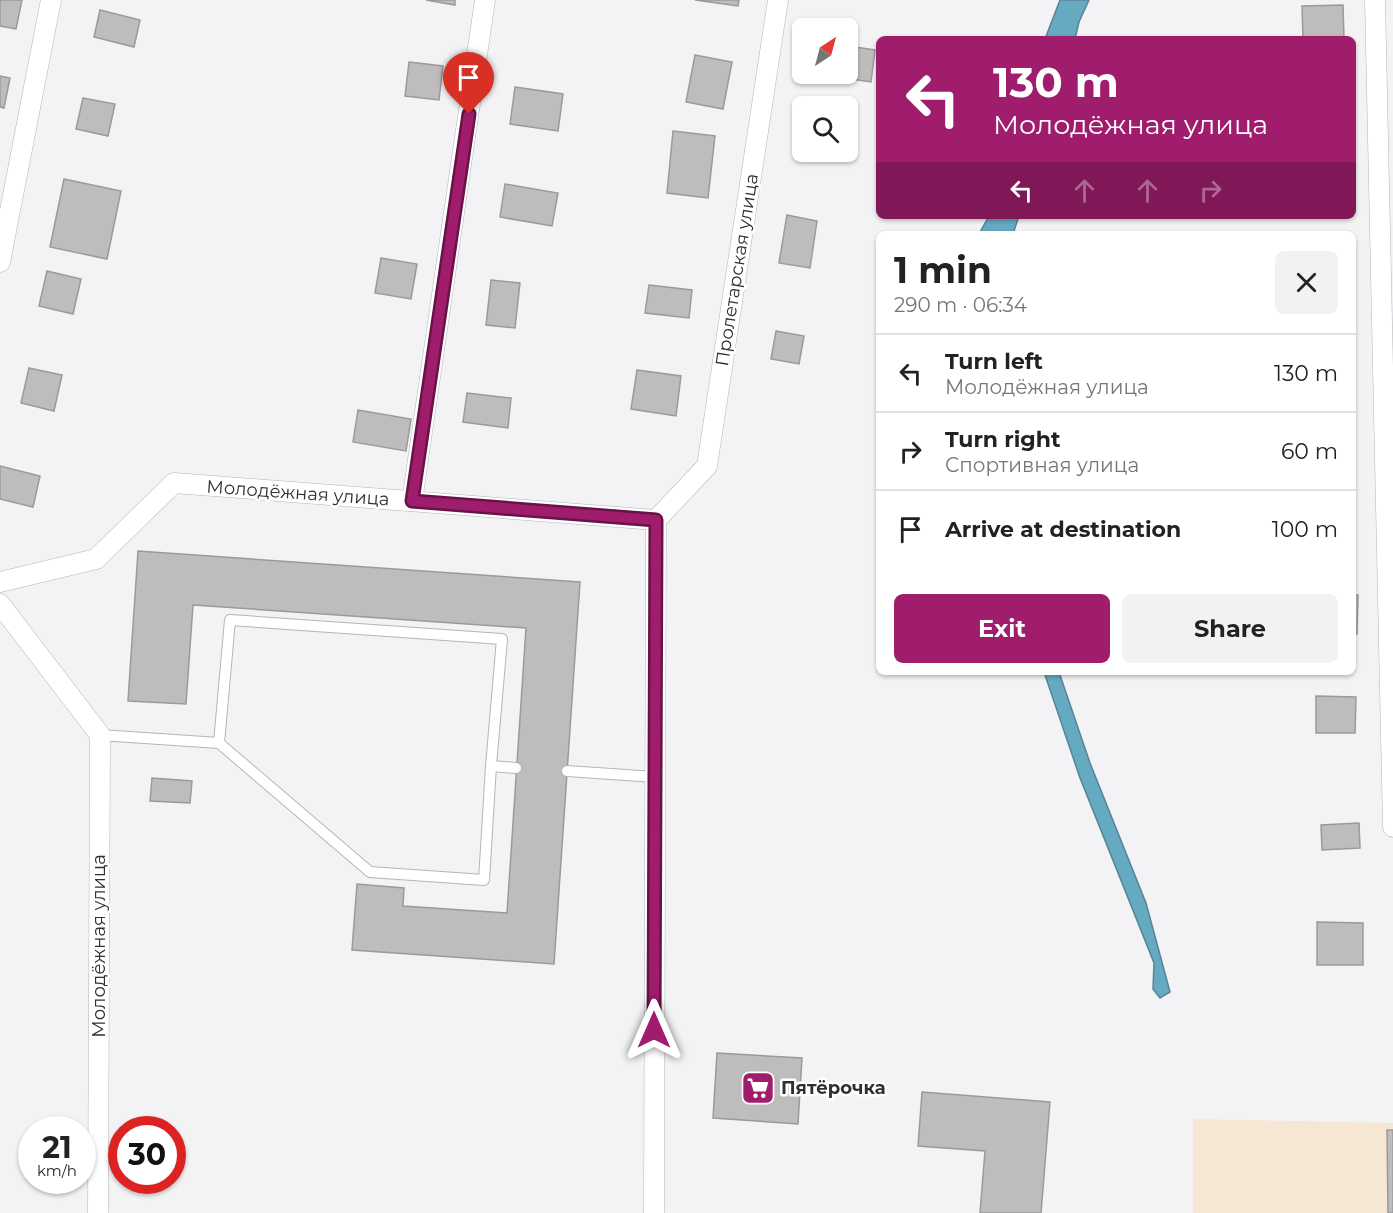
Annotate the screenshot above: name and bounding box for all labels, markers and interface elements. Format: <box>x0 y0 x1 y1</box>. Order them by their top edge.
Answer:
north arrow <box>792 18 858 84</box>
map controls <box>792 18 858 162</box>
pin <box>443 52 494 114</box>
text: 130 m <box>993 56 1119 108</box>
icon: left <box>894 60 972 138</box>
icon: arrive <box>452 61 485 94</box>
button: search <box>792 96 858 162</box>
text: Молодёжная улица <box>993 108 1268 141</box>
street label: Пролетарская улица <box>711 172 763 368</box>
icon: left <box>1005 174 1038 207</box>
icon: ahead <box>1068 174 1101 207</box>
icon: ahead <box>1131 174 1164 207</box>
icon: right <box>1194 174 1227 207</box>
text: 1 min <box>894 248 992 292</box>
button: close <box>1275 251 1338 314</box>
text: 290 m · 06:34 <box>894 293 1027 317</box>
text: Turn left <box>945 348 1043 375</box>
icon: left <box>894 357 927 390</box>
text: 130 m <box>1274 360 1338 387</box>
text: Молодёжная улица <box>945 375 1149 399</box>
text: Turn right <box>945 426 1060 453</box>
icon: right <box>894 435 927 468</box>
text: 60 m <box>1281 438 1338 465</box>
text: Спортивная улица <box>945 453 1139 477</box>
street label: Молодёжная улица <box>206 476 390 510</box>
icon: arrive <box>894 513 927 546</box>
text: Arrive at destination <box>945 516 1181 543</box>
text: 100 m <box>1272 516 1338 543</box>
button: Exit <box>894 594 1110 663</box>
button: Share <box>1122 594 1338 663</box>
street label: Молодёжная улица <box>88 854 110 1038</box>
position arrow <box>622 998 686 1062</box>
supermarket icon: Пятёрочка <box>740 1070 776 1106</box>
place label: Пятёрочка <box>781 1077 886 1099</box>
speed limit sign: 30 <box>108 1116 186 1194</box>
text: 21 <box>42 1129 72 1166</box>
text: km/h <box>37 1161 77 1180</box>

